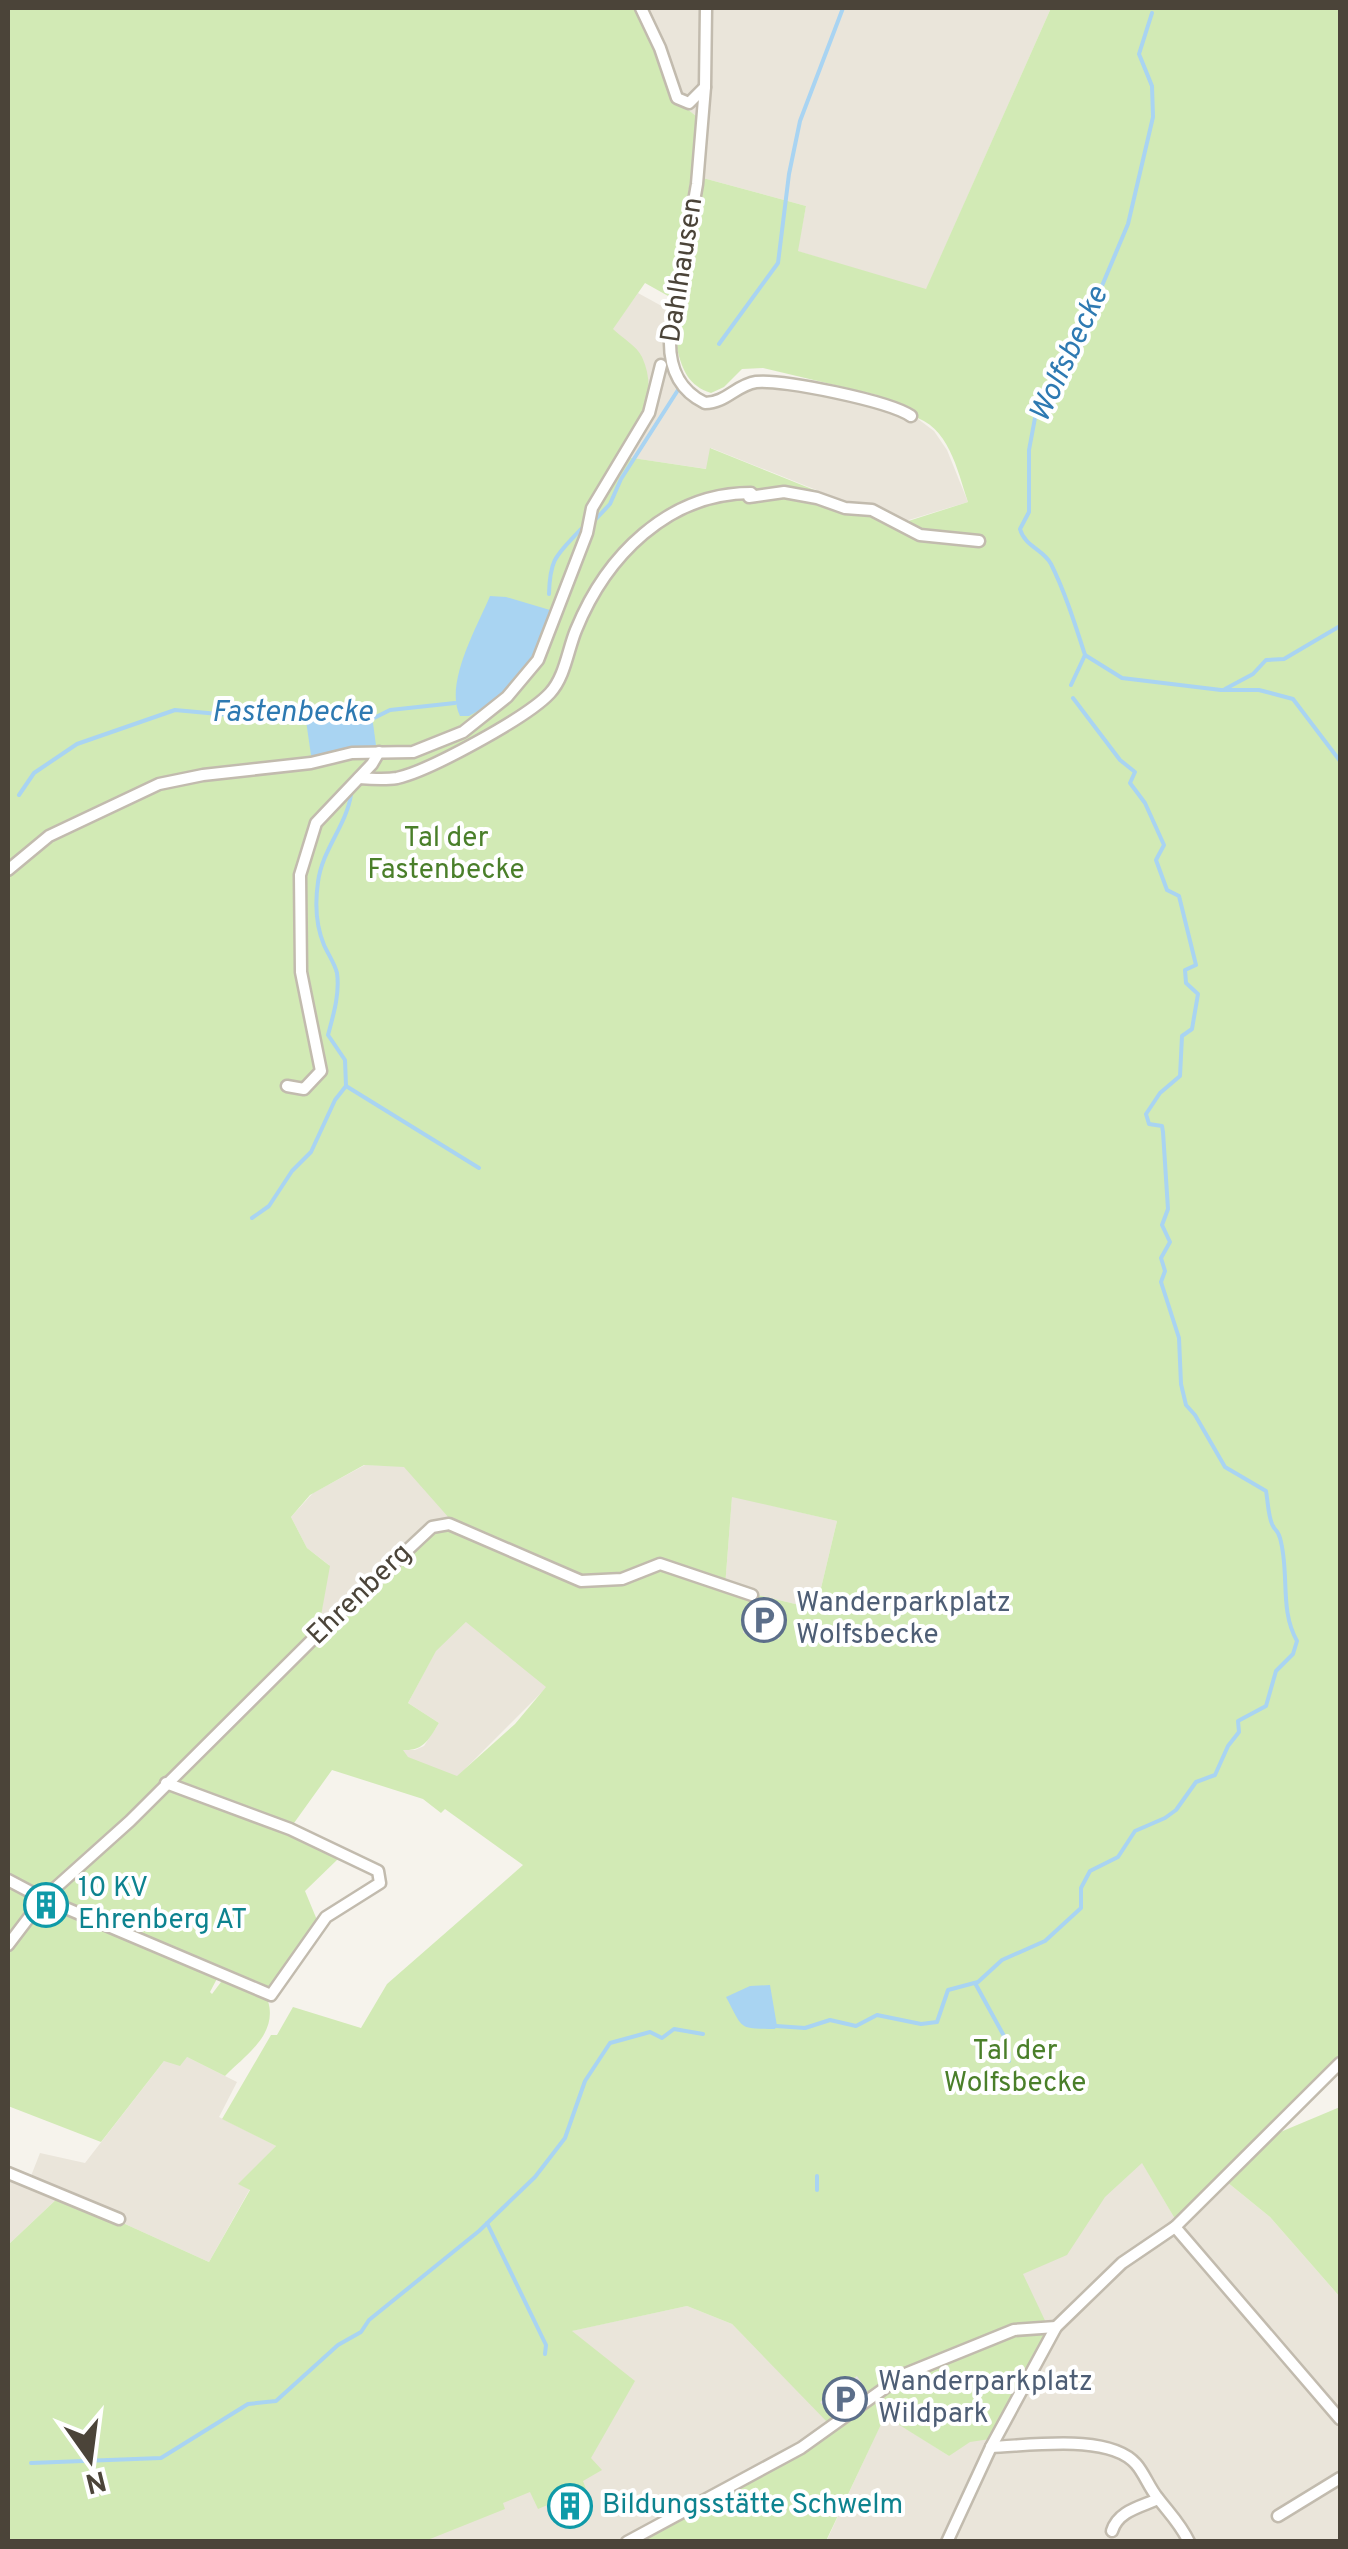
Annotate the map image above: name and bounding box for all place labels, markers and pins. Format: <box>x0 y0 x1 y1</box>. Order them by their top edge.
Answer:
place label: Wanderparkplatz Wolfsbecke <box>796 1586 1011 1654</box>
parking icon: Wanderparkplatz Wolfsbecke <box>741 1597 787 1643</box>
place label: 10 KV Ehrenberg AT <box>78 1871 247 1939</box>
building icon: 10 KV Ehrenberg AT <box>23 1882 69 1928</box>
place label: Wanderparkplatz Wildpark <box>878 2365 1093 2433</box>
parking icon: Wanderparkplatz Wildpark <box>822 2376 868 2422</box>
building icon: Bildungsstätte Schwelm <box>547 2483 593 2529</box>
place label: Bildungsstätte Schwelm <box>602 2488 903 2524</box>

